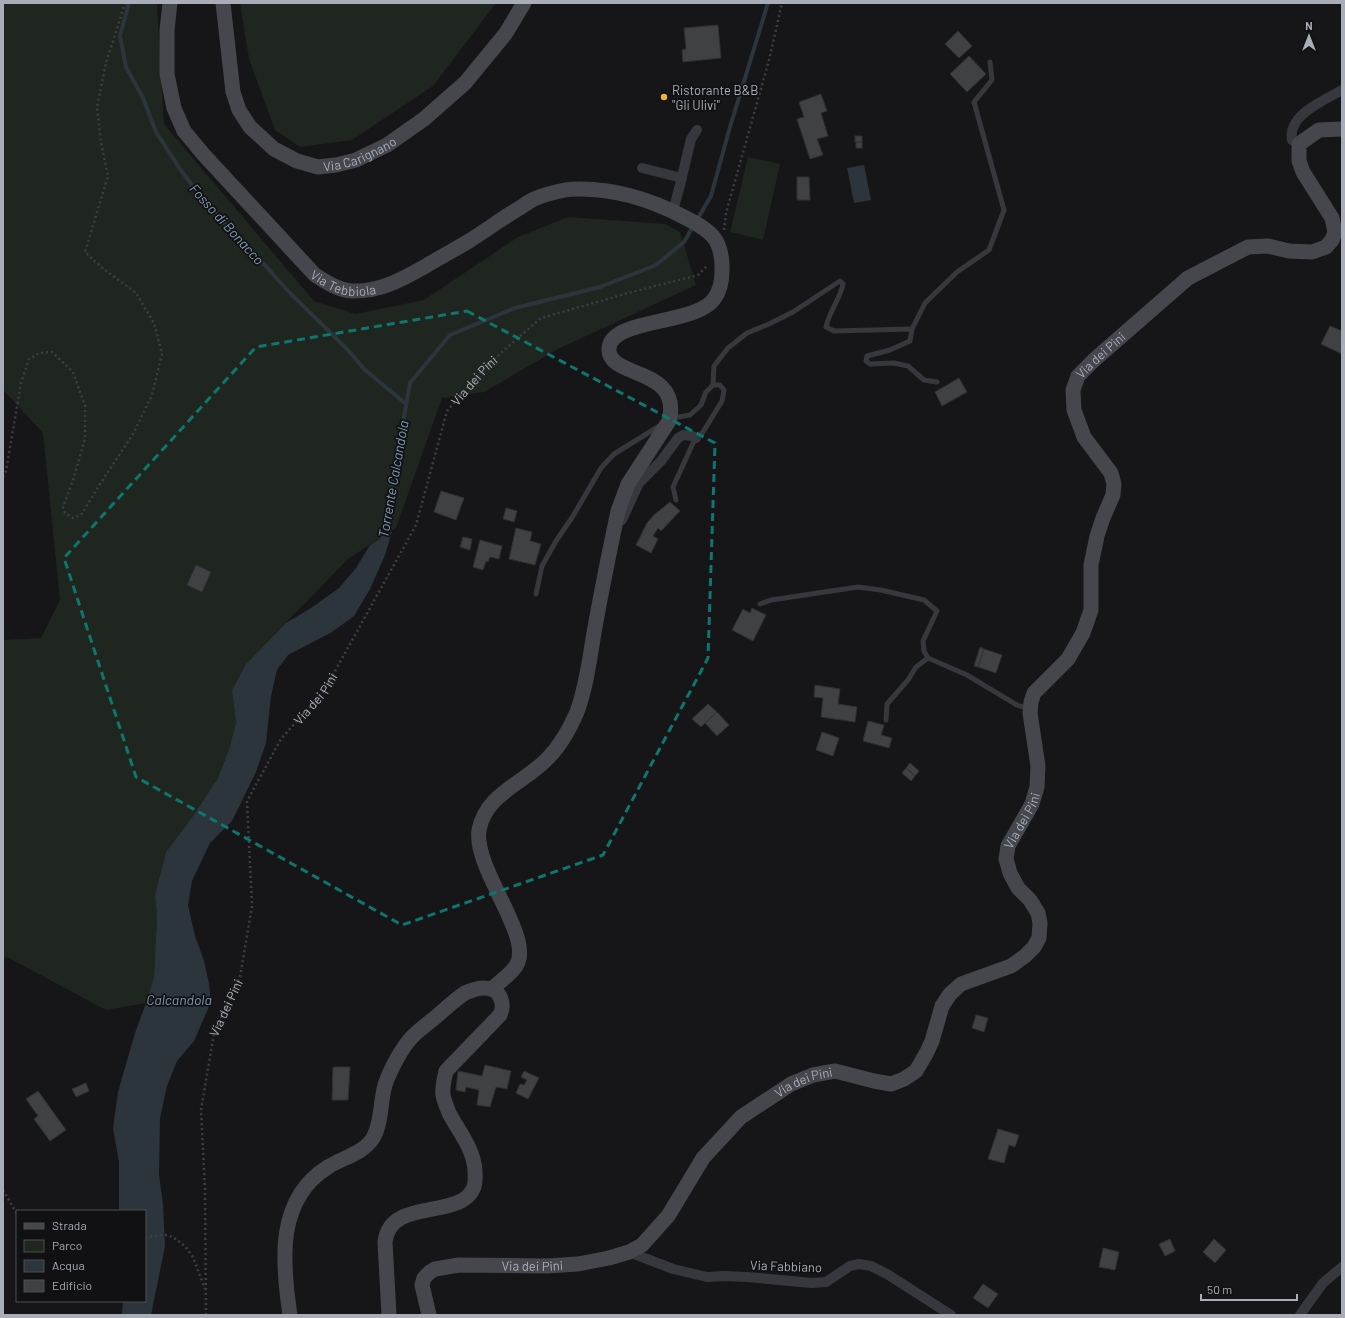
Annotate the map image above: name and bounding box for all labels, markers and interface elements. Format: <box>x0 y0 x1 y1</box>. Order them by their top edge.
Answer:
north arrow <box>1289 16 1329 56</box>
text: N <box>1305 19 1313 32</box>
place label: Ristorante B&B "Gli Ulivi" <box>672 82 758 113</box>
marker: Ristorante B&B "Gli Ulivi" <box>659 92 669 102</box>
street label: Via Carignano <box>322 133 399 174</box>
water label: Fosso di Bonacco <box>186 180 268 268</box>
street label: Via Tebbiola <box>308 266 377 299</box>
street label: Via dei Pini <box>1072 328 1129 382</box>
street label: Via dei Pini <box>448 352 500 409</box>
water label: Torrente Calcandola <box>374 419 412 539</box>
street label: Via dei Pini <box>290 670 340 728</box>
street label: Via dei Pini <box>1000 791 1043 851</box>
street label: Via dei Pini <box>205 976 246 1039</box>
water label: Calcandola <box>146 991 212 1008</box>
street label: Via dei Pini <box>771 1064 834 1101</box>
legend <box>16 1210 146 1302</box>
text: Strada <box>52 1218 87 1232</box>
text: Parco <box>52 1238 82 1252</box>
street label: Via dei Pini <box>501 1257 564 1274</box>
street label: Via Fabbiano <box>750 1257 822 1275</box>
text: Acqua <box>52 1258 85 1272</box>
scale bar <box>1201 1276 1297 1302</box>
text: Edificio <box>52 1278 92 1292</box>
text: 50 m <box>1207 1282 1232 1296</box>

